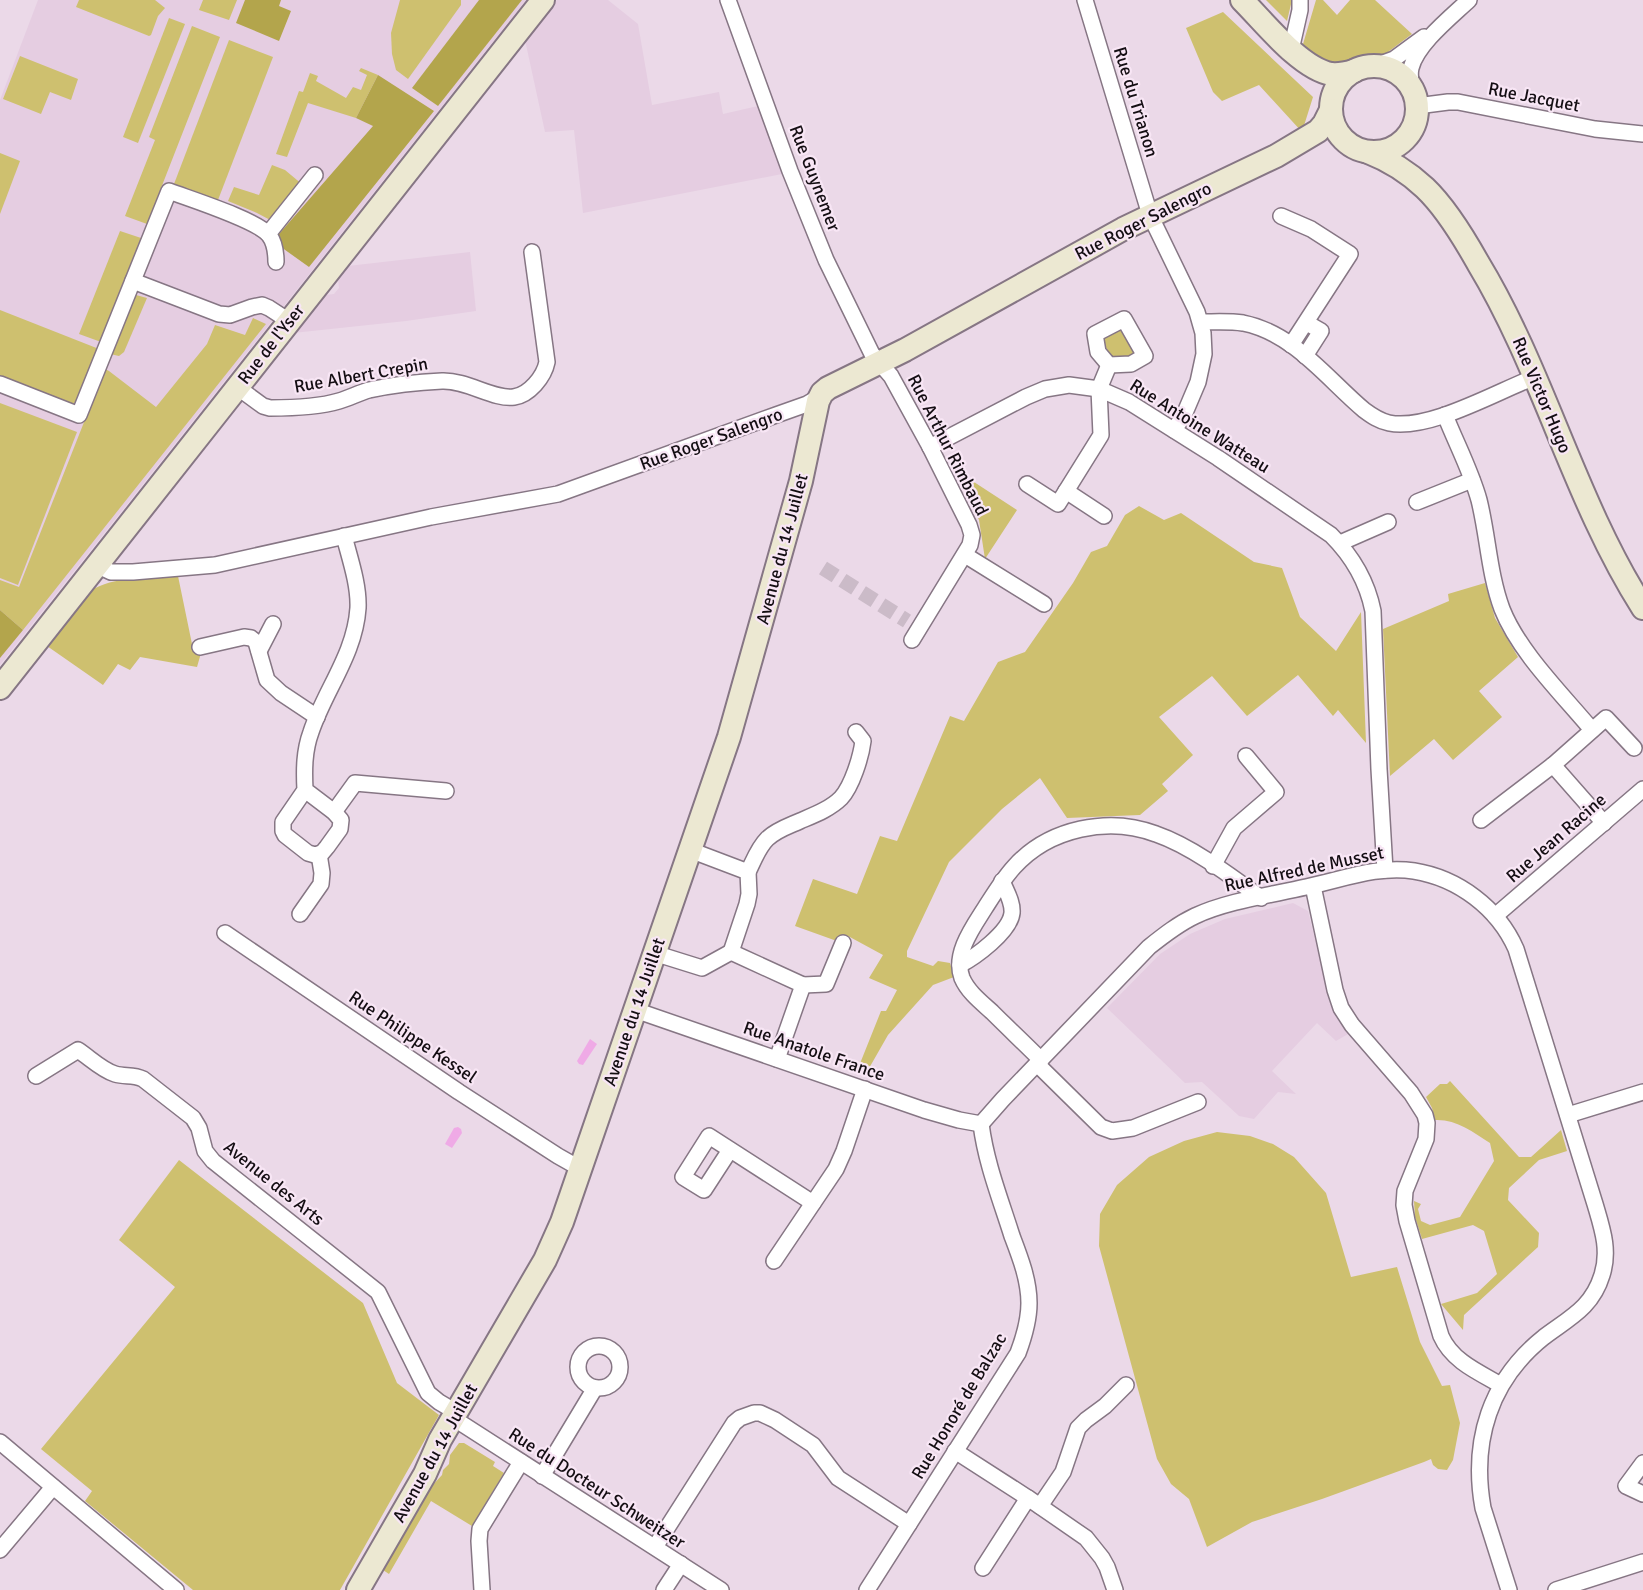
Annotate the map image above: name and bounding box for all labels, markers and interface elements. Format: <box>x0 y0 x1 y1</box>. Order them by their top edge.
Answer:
street label: Rue du Trianon <box>1109 44 1163 160</box>
street label: Rue Jacquet <box>1486 77 1582 117</box>
street label: Rue Guynemer <box>785 122 845 234</box>
street label: Rue Roger Salengro <box>1071 177 1215 265</box>
street label: Rue de l'Yser <box>233 299 309 388</box>
street label: Rue Victor Hugo <box>1508 334 1576 456</box>
street label: Rue Albert Crepin <box>292 352 430 398</box>
street label: Rue Arthur Rimbaud <box>903 371 993 519</box>
street label: Rue Antoine Watteau <box>1126 374 1274 478</box>
street label: Rue Roger Salengro <box>637 403 785 475</box>
street label: Avenue du 14 Juillet <box>751 471 813 627</box>
street label: Rue Jean Racine <box>1502 789 1610 887</box>
street label: Rue Alfred de Musset <box>1222 841 1386 897</box>
street label: Avenue du 14 Juillet <box>598 935 670 1089</box>
street label: Rue Philippe Kessel <box>345 986 481 1088</box>
street label: Rue Anatole France <box>740 1016 888 1086</box>
street label: Avenue des Arts <box>219 1136 329 1230</box>
street label: Rue Honoré de Balzac <box>907 1329 1011 1483</box>
street label: Avenue du 14 Juillet <box>388 1380 482 1526</box>
street label: Rue du Docteur Schweitzer <box>505 1423 690 1554</box>

